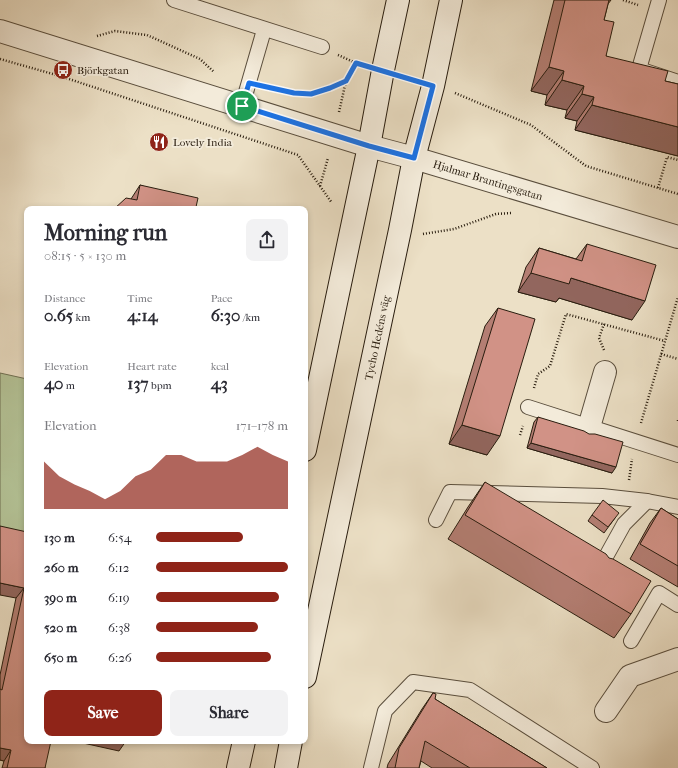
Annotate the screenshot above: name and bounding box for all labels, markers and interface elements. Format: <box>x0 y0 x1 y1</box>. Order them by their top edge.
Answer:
bus stop icon: Björkgatan <box>52 59 74 81</box>
place label: Björkgatan <box>77 64 130 77</box>
pin <box>225 89 259 123</box>
icon: arrive <box>231 95 253 117</box>
restaurant icon: Lovely India <box>148 131 170 153</box>
place label: Lovely India <box>173 136 233 149</box>
street label: Hjalmar Brantingsgatan <box>431 158 545 204</box>
button: share <box>246 219 288 261</box>
text: Morning run <box>44 220 167 246</box>
text: 08:15 · 5 × 130 m <box>44 248 126 263</box>
text: Distance <box>44 292 85 305</box>
text: Time <box>127 292 152 305</box>
text: Pace <box>211 292 233 305</box>
street label: Tycho Hedéns väg <box>362 294 393 382</box>
text: 0.65 <box>44 305 73 325</box>
text: 4:14 <box>127 305 158 325</box>
text: 6:30 <box>211 305 240 325</box>
text: km <box>73 311 90 324</box>
text: /km <box>240 311 260 324</box>
text: Elevation <box>44 360 88 373</box>
text: Heart rate <box>127 360 177 373</box>
text: kcal <box>211 360 229 373</box>
text: 40 <box>44 373 63 393</box>
text: 137 <box>127 373 149 393</box>
text: 43 <box>211 373 228 393</box>
text: m <box>63 379 75 392</box>
text: bpm <box>149 379 172 392</box>
text: Elevation <box>44 418 97 433</box>
text: 171–178 m <box>236 418 288 433</box>
text: 130 m <box>44 530 75 545</box>
text: 6:54 <box>108 530 131 545</box>
text: 260 m <box>44 560 79 575</box>
text: 6:12 <box>108 560 130 575</box>
text: 390 m <box>44 590 77 605</box>
text: 6:19 <box>108 590 130 605</box>
text: 520 m <box>44 620 77 635</box>
text: 6:38 <box>108 620 130 635</box>
text: 650 m <box>44 650 77 665</box>
text: 6:26 <box>108 650 132 665</box>
button: Save <box>44 690 162 736</box>
button: Share <box>170 690 288 736</box>

